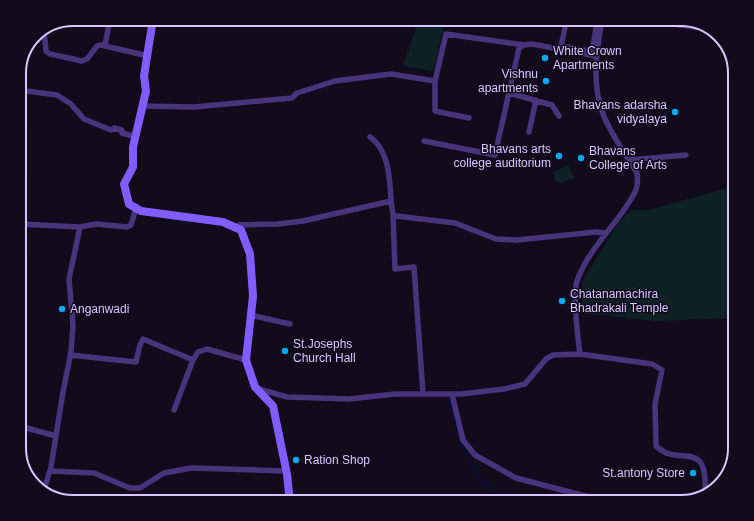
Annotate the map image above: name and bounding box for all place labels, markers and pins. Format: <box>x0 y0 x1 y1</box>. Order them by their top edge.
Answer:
place label: White Crown Apartments <box>553 44 622 72</box>
marker: White Crown Apartments <box>540 53 550 63</box>
place label: Vishnu apartments <box>478 67 538 95</box>
marker: Vishnu apartments <box>541 76 551 86</box>
place label: Bhavans adarsha vidyalaya <box>574 98 667 126</box>
marker: Bhavans adarsha vidyalaya <box>670 107 680 117</box>
place label: Bhavans arts college auditorium <box>454 142 551 170</box>
place label: Bhavans College of Arts <box>589 144 667 172</box>
marker: Bhavans arts college auditorium <box>554 151 564 161</box>
marker: Bhavans College of Arts <box>576 153 586 163</box>
place label: Chatanamachira Bhadrakali Temple <box>570 287 669 315</box>
marker: Chatanamachira Bhadrakali Temple <box>557 296 567 306</box>
place label: Anganwadi <box>70 302 129 316</box>
marker: Anganwadi <box>57 304 67 314</box>
place label: St.Josephs Church Hall <box>293 337 356 365</box>
marker: St.Josephs Church Hall <box>280 346 290 356</box>
place label: Ration Shop <box>304 453 370 467</box>
marker: Ration Shop <box>291 455 301 465</box>
place label: St.antony Store <box>602 466 685 480</box>
marker: St.antony Store <box>688 468 698 478</box>

